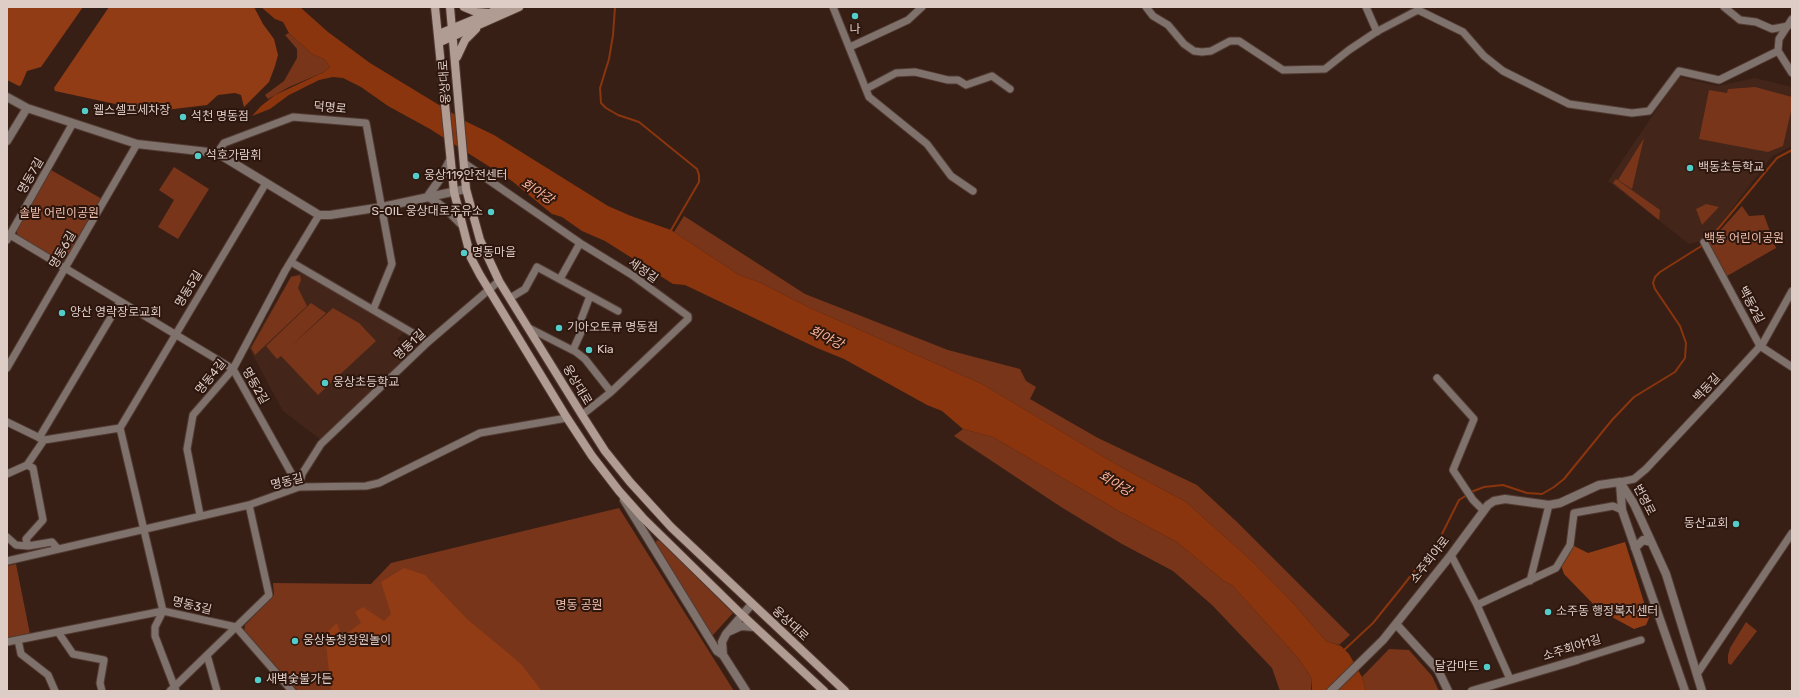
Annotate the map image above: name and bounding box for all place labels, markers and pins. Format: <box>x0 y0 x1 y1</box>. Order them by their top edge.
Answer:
marker: 나 <box>850 11 860 21</box>
place label: 나 <box>849 23 861 37</box>
place label: 웰스셀프세차장 <box>93 104 170 118</box>
marker: 웰스셀프세차장 <box>80 106 90 116</box>
place label: 석천 명동점 <box>191 110 249 124</box>
marker: 석천 명동점 <box>178 112 188 122</box>
place label: 석호가람휘 <box>206 149 261 163</box>
marker: 석호가람휘 <box>193 151 203 161</box>
place label: 백동초등학교 <box>1698 161 1764 175</box>
marker: 백동초등학교 <box>1685 163 1695 173</box>
place label: 웅상119안전센터 <box>424 169 508 183</box>
marker: 웅상119안전센터 <box>411 171 421 181</box>
place label: S-OIL 웅상대로주유소 <box>371 205 483 219</box>
marker: S-OIL 웅상대로주유소 <box>486 207 496 217</box>
place label: 명동마을 <box>472 246 516 260</box>
marker: 명동마을 <box>459 248 469 258</box>
place label: 양산 영락장로교회 <box>70 306 161 320</box>
marker: 양산 영락장로교회 <box>57 308 67 318</box>
place label: 기아오토큐 명동점 <box>567 321 658 335</box>
marker: 기아오토큐 명동점 <box>554 323 564 333</box>
place label: Kia <box>597 343 614 357</box>
marker: Kia <box>584 345 594 355</box>
place label: 웅상초등학교 <box>333 376 399 390</box>
marker: 웅상초등학교 <box>320 378 330 388</box>
place label: 동산교회 <box>1684 517 1728 531</box>
marker: 동산교회 <box>1731 519 1741 529</box>
place label: 소주동 행정복지센터 <box>1556 605 1658 619</box>
marker: 소주동 행정복지센터 <box>1543 607 1553 617</box>
place label: 웅상농청장원놀이 <box>303 634 391 648</box>
marker: 웅상농청장원놀이 <box>290 636 300 646</box>
place label: 달감마트 <box>1435 660 1479 674</box>
marker: 달감마트 <box>1482 662 1492 672</box>
place label: 새벽숯불가든 <box>266 673 332 687</box>
marker: 새벽숯불가든 <box>253 675 263 685</box>

